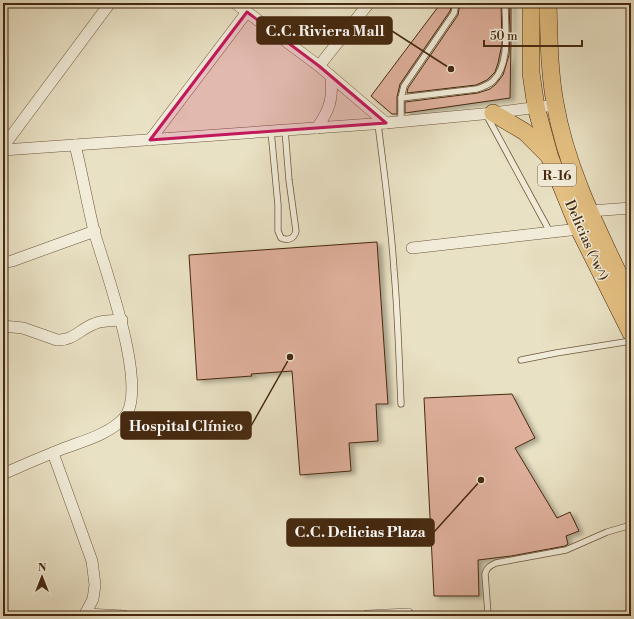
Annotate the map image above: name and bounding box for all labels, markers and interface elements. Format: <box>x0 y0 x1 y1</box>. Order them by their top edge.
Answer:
callout: C.C. Riviera Mall <box>257 17 392 44</box>
text: C.C. Riviera Mall <box>266 22 384 41</box>
scale bar <box>484 22 582 48</box>
text: 50 m <box>490 29 518 44</box>
road number: R-16 <box>538 164 576 186</box>
street label: Delicias (^w^) <box>560 197 612 284</box>
callout: Hospital Clínico <box>121 412 251 439</box>
text: Hospital Clínico <box>129 417 243 436</box>
callout: C.C. Delicias Plaza <box>287 519 434 546</box>
text: C.C. Delicias Plaza <box>295 523 426 542</box>
north arrow <box>22 557 62 597</box>
text: N <box>38 561 47 575</box>

